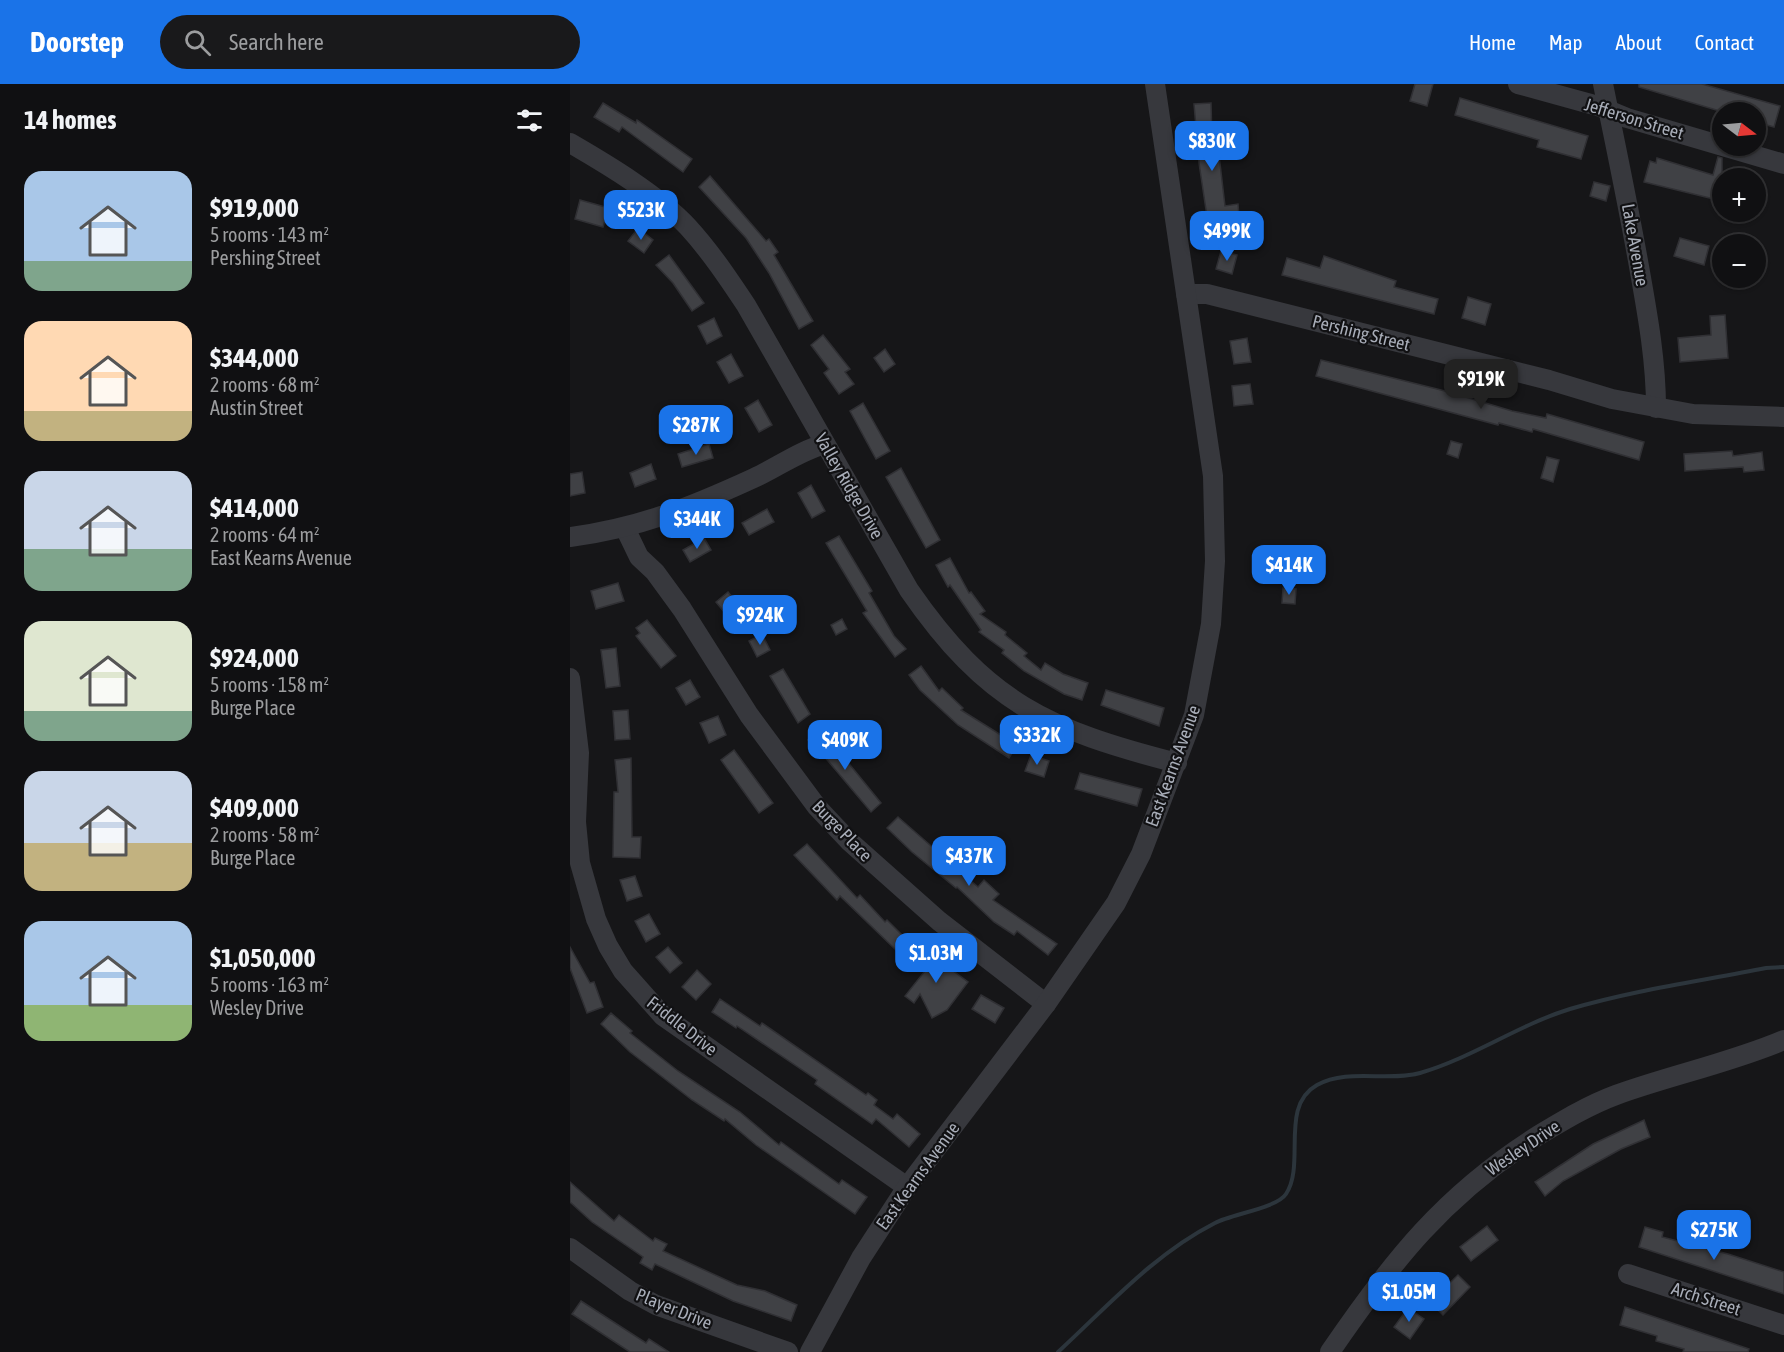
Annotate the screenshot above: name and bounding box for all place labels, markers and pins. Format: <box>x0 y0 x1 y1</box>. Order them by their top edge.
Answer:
pin: $830K <box>1170 121 1254 172</box>
pin: $523K <box>599 190 683 241</box>
pin: $499K <box>1185 211 1269 262</box>
pin: $919K <box>1439 359 1523 410</box>
pin: $287K <box>654 405 738 456</box>
pin: $344K <box>655 499 739 550</box>
pin: $414K <box>1247 545 1331 596</box>
pin: $924K <box>718 595 802 646</box>
pin: $332K <box>995 715 1079 766</box>
pin: $409K <box>803 720 887 771</box>
pin: $437K <box>927 836 1011 887</box>
pin: $1.03M <box>887 933 985 984</box>
pin: $275K <box>1672 1210 1756 1261</box>
pin: $1.05M <box>1360 1272 1458 1323</box>

